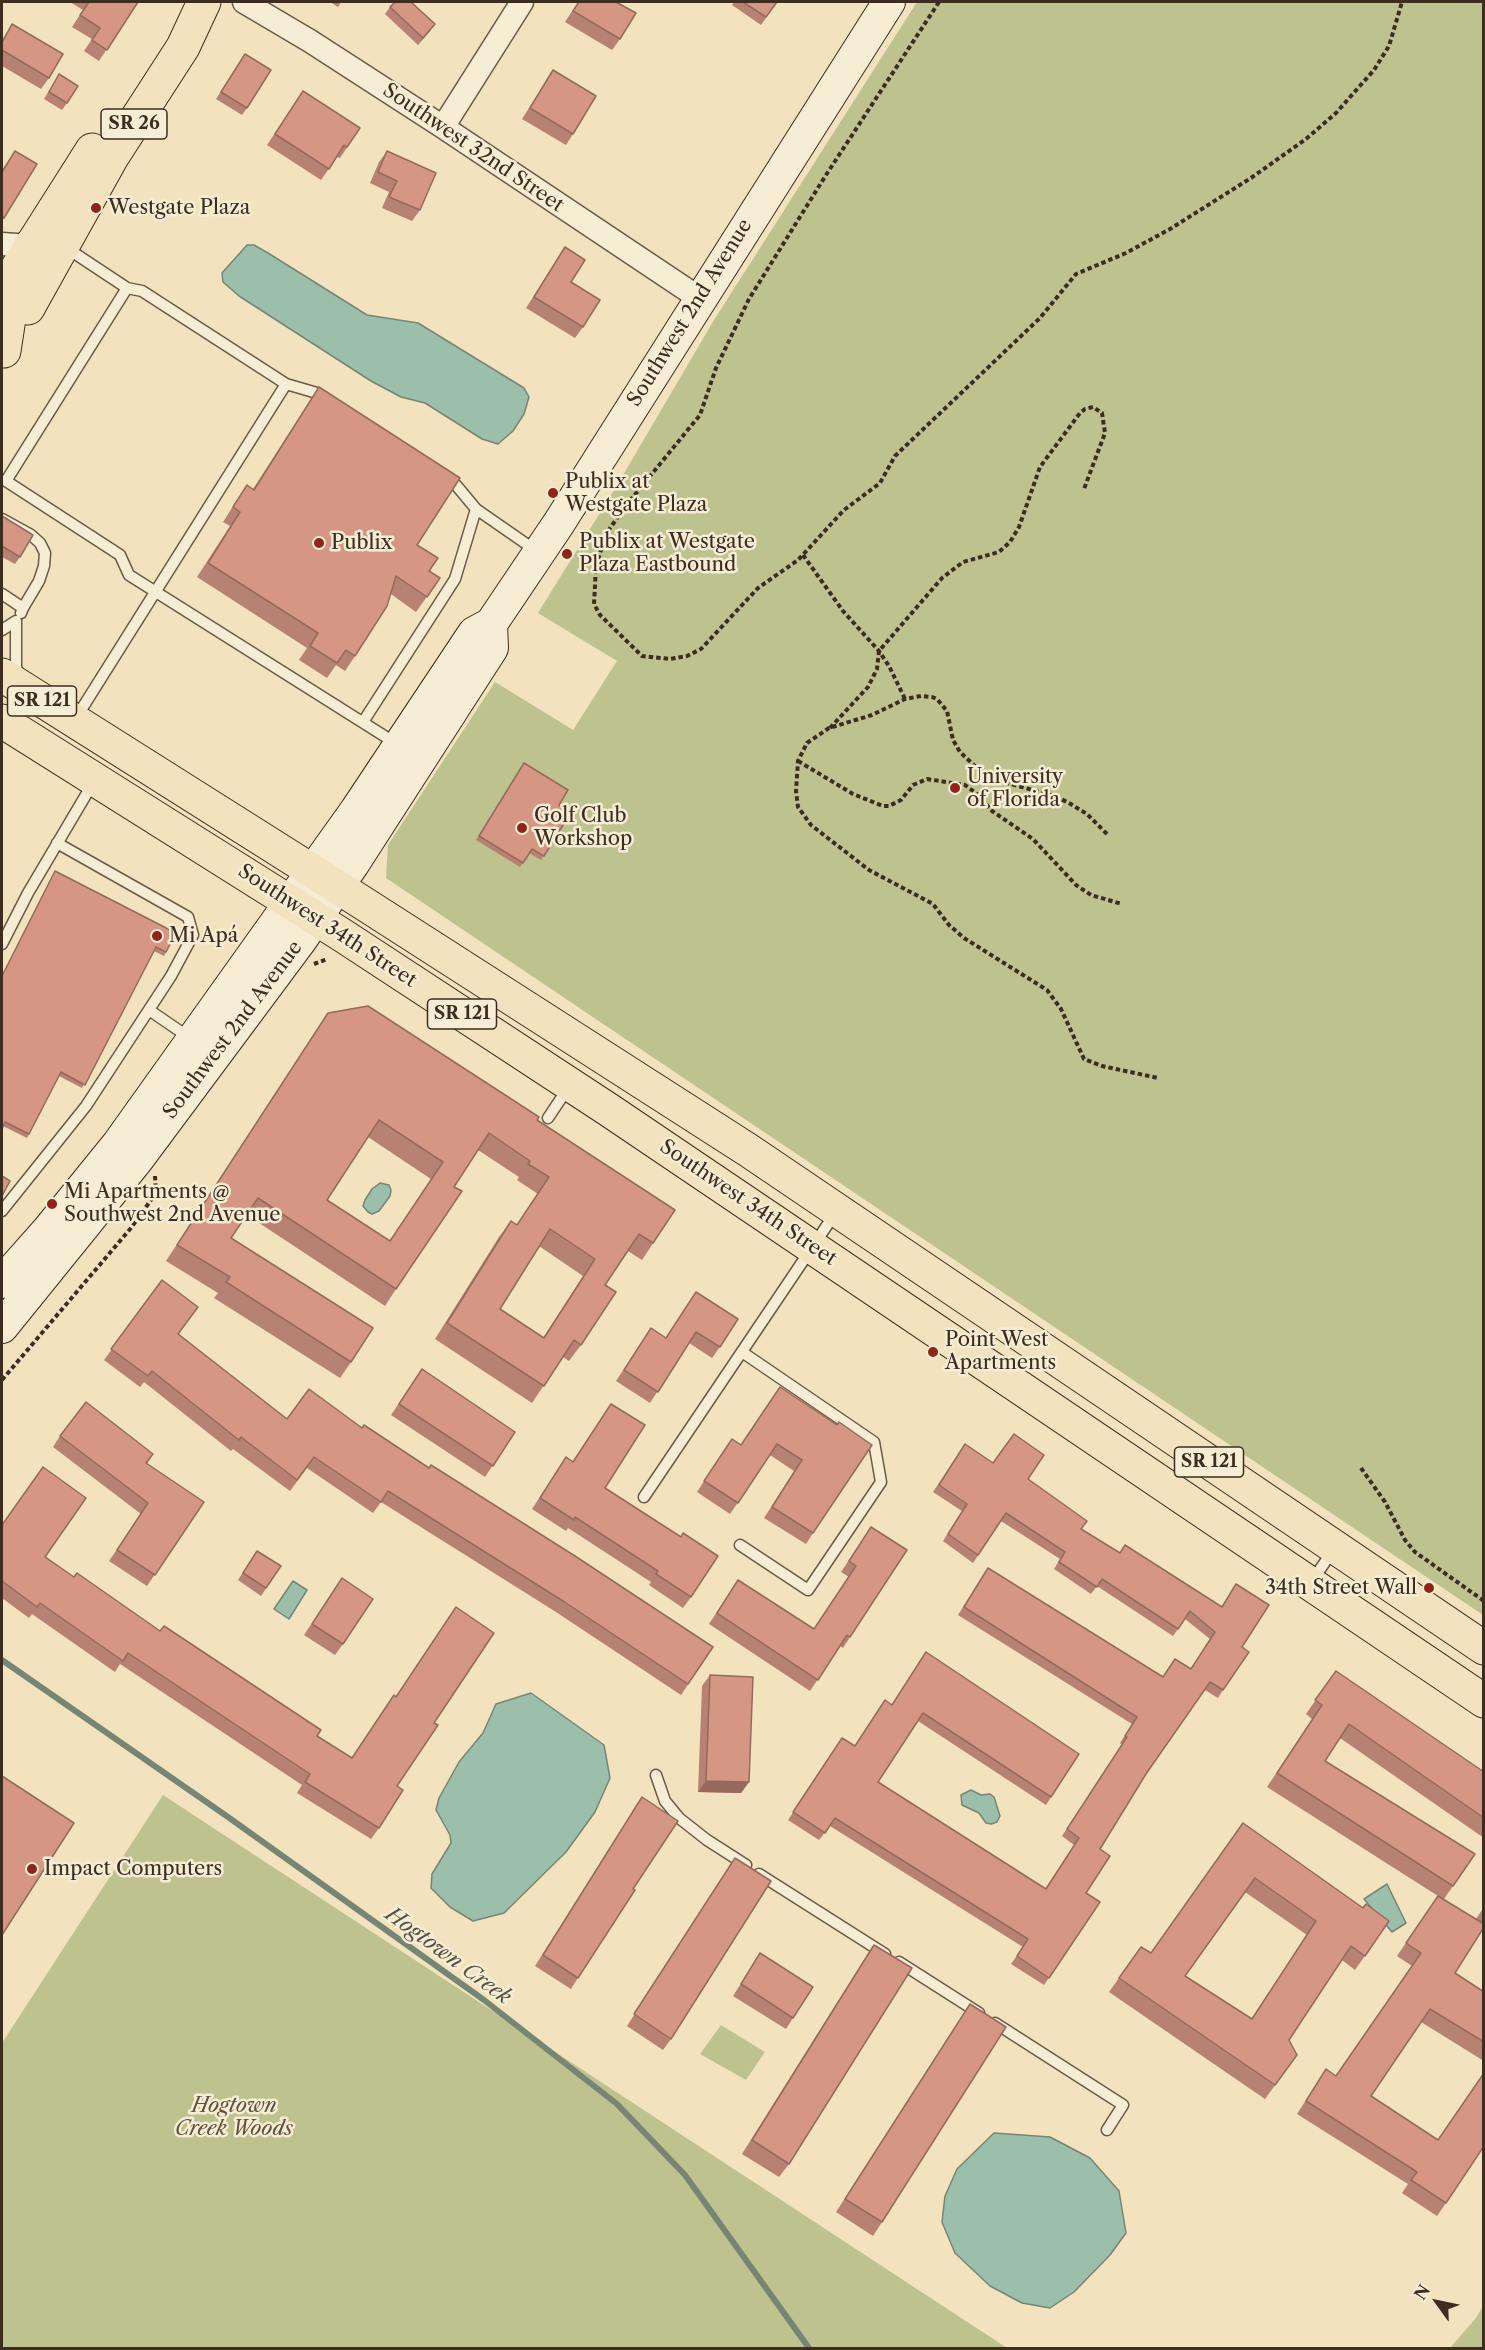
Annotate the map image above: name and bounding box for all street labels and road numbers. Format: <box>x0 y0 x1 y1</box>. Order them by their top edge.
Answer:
street label: Southwest 32nd Street <box>378 78 568 218</box>
road number: SR 26 <box>101 109 167 139</box>
street label: Southwest 2nd Avenue <box>622 215 758 411</box>
road number: SR 121 <box>8 686 76 716</box>
street label: Southwest 34th Street <box>233 859 421 993</box>
street label: Southwest 2nd Avenue <box>158 936 308 1124</box>
road number: SR 121 <box>428 999 496 1029</box>
street label: Southwest 34th Street <box>655 1135 841 1271</box>
road number: SR 121 <box>1174 1447 1244 1477</box>

